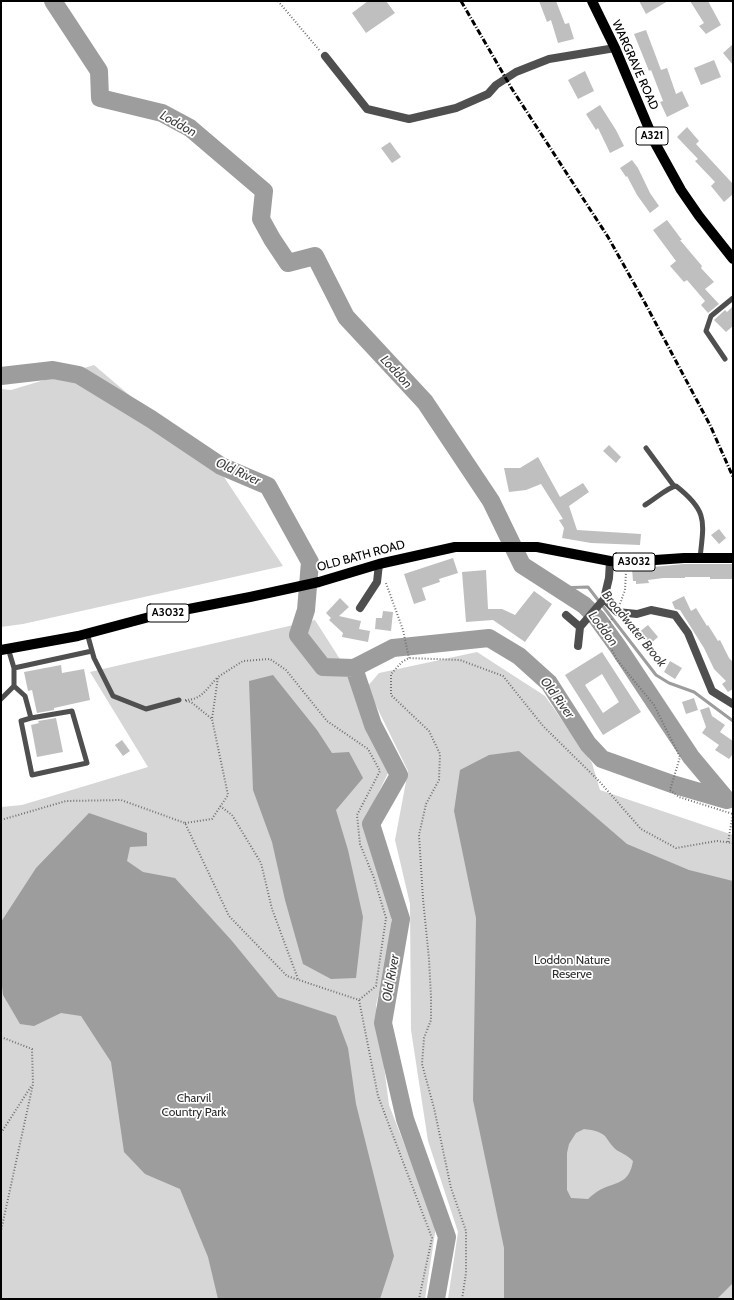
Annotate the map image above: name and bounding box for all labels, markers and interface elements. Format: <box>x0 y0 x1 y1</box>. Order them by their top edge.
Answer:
street label: WARGRAVE ROAD <box>609 18 661 112</box>
water label: Loddon <box>157 108 199 140</box>
road number: A321 <box>636 127 668 145</box>
water label: Loddon <box>377 352 415 392</box>
water label: Old River <box>213 455 263 489</box>
street label: OLD BATH ROAD <box>315 537 407 575</box>
road number: A3032 <box>613 553 655 571</box>
water label: Broadwater Brook <box>598 588 670 670</box>
road number: A3032 <box>147 604 189 622</box>
water label: Loddon <box>585 609 621 649</box>
water label: Old River <box>537 674 577 722</box>
water label: Old River <box>379 953 403 1003</box>
park label: Loddon Nature Reserve <box>534 953 610 981</box>
park label: Charvil Country Park <box>162 1091 226 1119</box>

